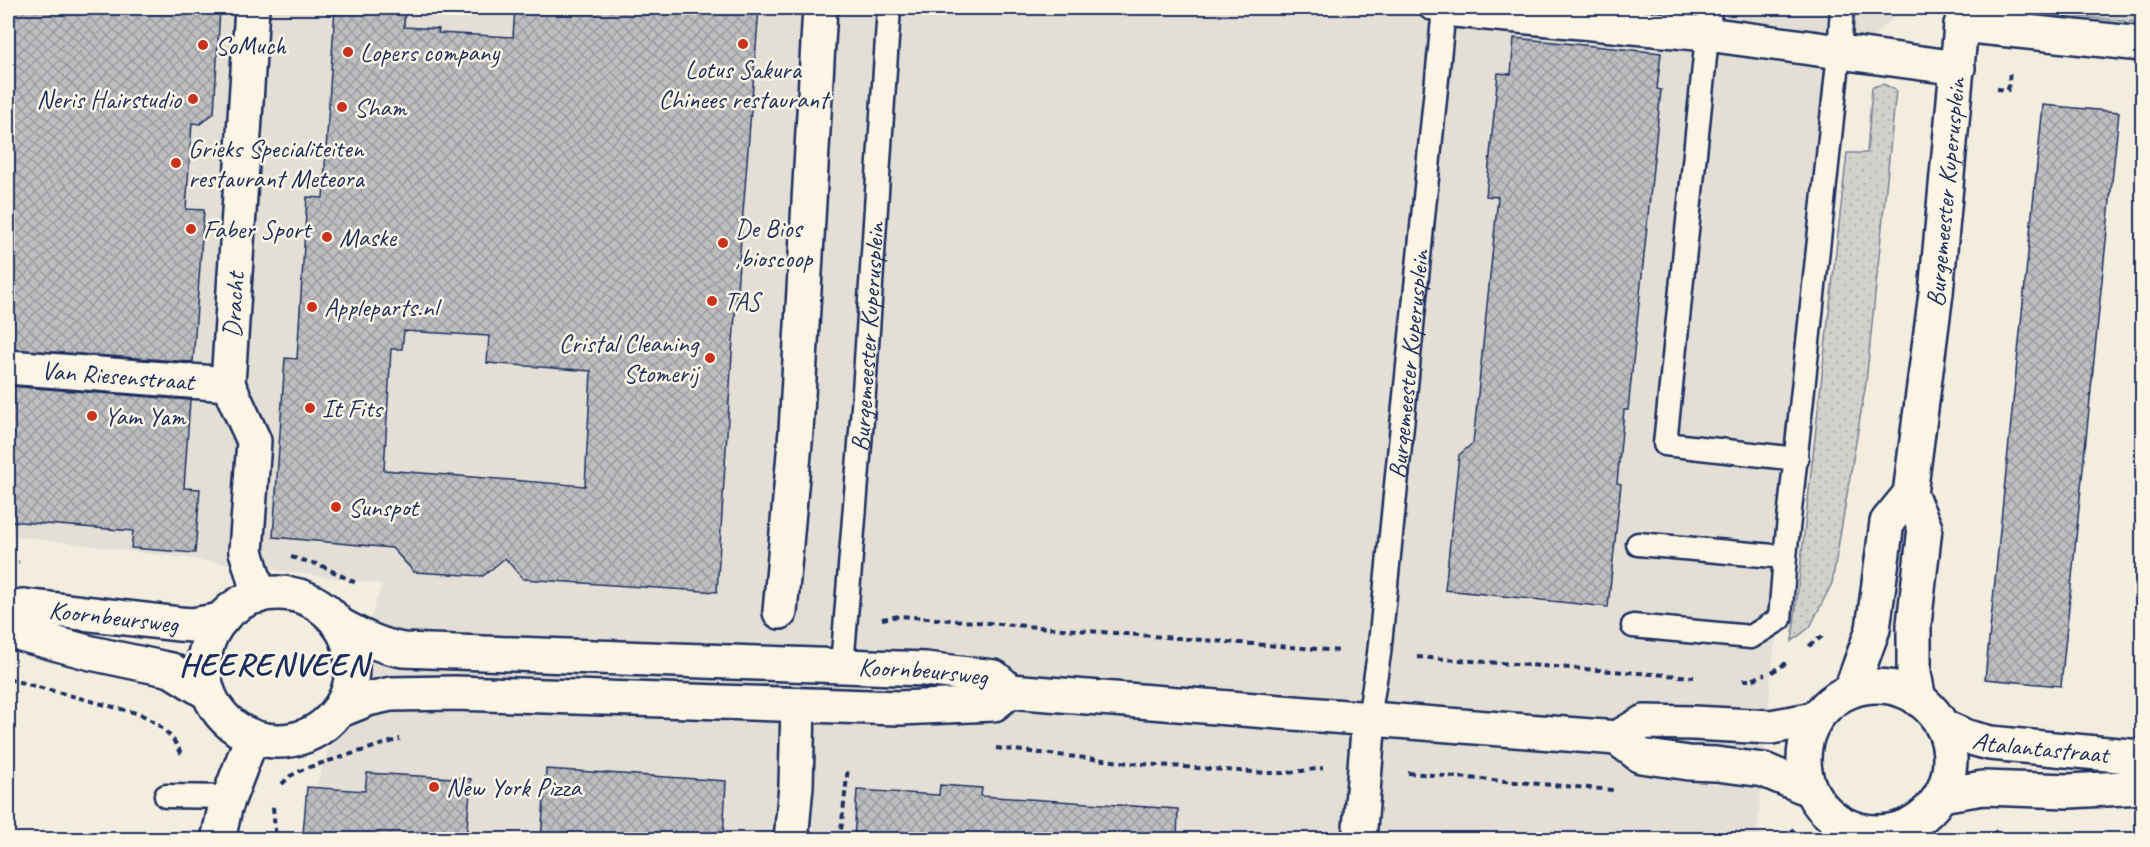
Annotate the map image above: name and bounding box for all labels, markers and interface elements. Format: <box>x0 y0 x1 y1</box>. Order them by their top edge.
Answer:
place label: SoMuch <box>215 29 287 62</box>
place label: Lopers company <box>360 36 501 69</box>
marker: Lotus Sakura Chinees restaurant <box>736 37 750 51</box>
marker: SoMuch <box>196 38 210 52</box>
marker: Lopers company <box>341 45 355 59</box>
place label: Lotus Sakura Chinees restaurant <box>658 53 831 116</box>
street label: Burgemeester Kuperusplein <box>1918 75 1973 309</box>
place label: Neris Hairstudio <box>36 83 183 116</box>
place label: Sham <box>354 91 409 124</box>
marker: Neris Hairstudio <box>186 92 200 106</box>
marker: Sham <box>335 100 349 114</box>
place label: Grieks Specialiteiten restaurant Meteora <box>188 132 365 195</box>
marker: Grieks Specialiteiten restaurant Meteora <box>169 156 183 170</box>
place label: De Bios ,bioscoop <box>735 212 813 275</box>
place label: Faber Sport <box>203 213 313 246</box>
street label: Burgemeester Kuperusplein <box>843 220 892 453</box>
place label: Maske <box>339 221 397 254</box>
marker: Faber Sport <box>184 222 198 236</box>
marker: Maske <box>320 230 334 244</box>
marker: De Bios ,bioscoop <box>716 236 730 250</box>
street label: Burgemeester Kuperusplein <box>1380 247 1436 480</box>
street label: Dracht <box>214 269 252 339</box>
place label: TAS <box>724 285 763 318</box>
place label: Appleparts.nl <box>324 291 442 324</box>
marker: TAS <box>705 294 719 308</box>
marker: Appleparts.nl <box>305 300 319 314</box>
place label: Cristal Cleaning Stomerij <box>559 327 701 390</box>
marker: Cristal Cleaning Stomerij <box>703 351 717 365</box>
street label: Van Riesenstraat <box>40 353 197 398</box>
place label: It Fits <box>322 392 384 425</box>
place label: Yam Yam <box>104 400 187 433</box>
marker: It Fits <box>303 401 317 415</box>
marker: Yam Yam <box>85 409 99 423</box>
place label: Sunspot <box>348 491 420 524</box>
marker: Sunspot <box>329 500 343 514</box>
street label: Koornbeursweg <box>47 593 182 641</box>
district label: HEERENVEEN <box>179 644 373 685</box>
street label: Koornbeursweg <box>858 650 991 693</box>
street label: Atalantastraat <box>1969 723 2112 771</box>
place label: New York Pizza <box>446 771 582 804</box>
marker: New York Pizza <box>427 780 441 794</box>

